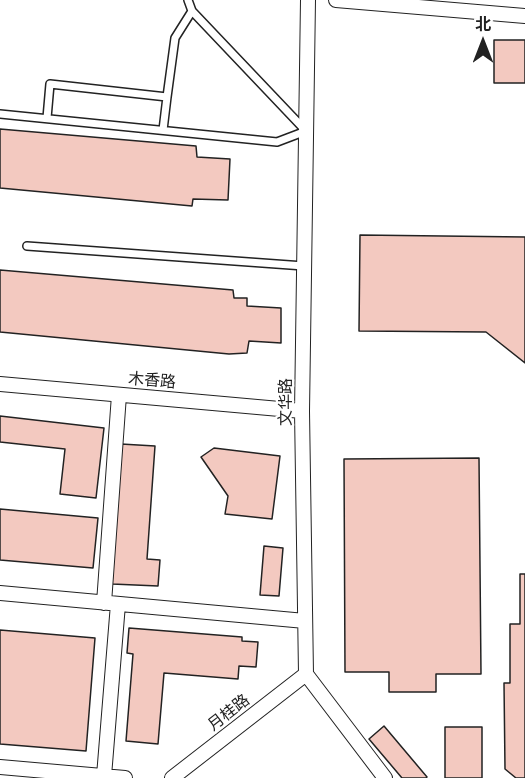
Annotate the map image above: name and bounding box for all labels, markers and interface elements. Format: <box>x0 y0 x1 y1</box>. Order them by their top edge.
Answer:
north arrow <box>453 12 513 72</box>
text: 北 <box>475 13 491 35</box>
street label: 木香路 <box>127 369 177 393</box>
street label: 文华路 <box>276 378 296 426</box>
street label: 月桂路 <box>204 691 254 735</box>

